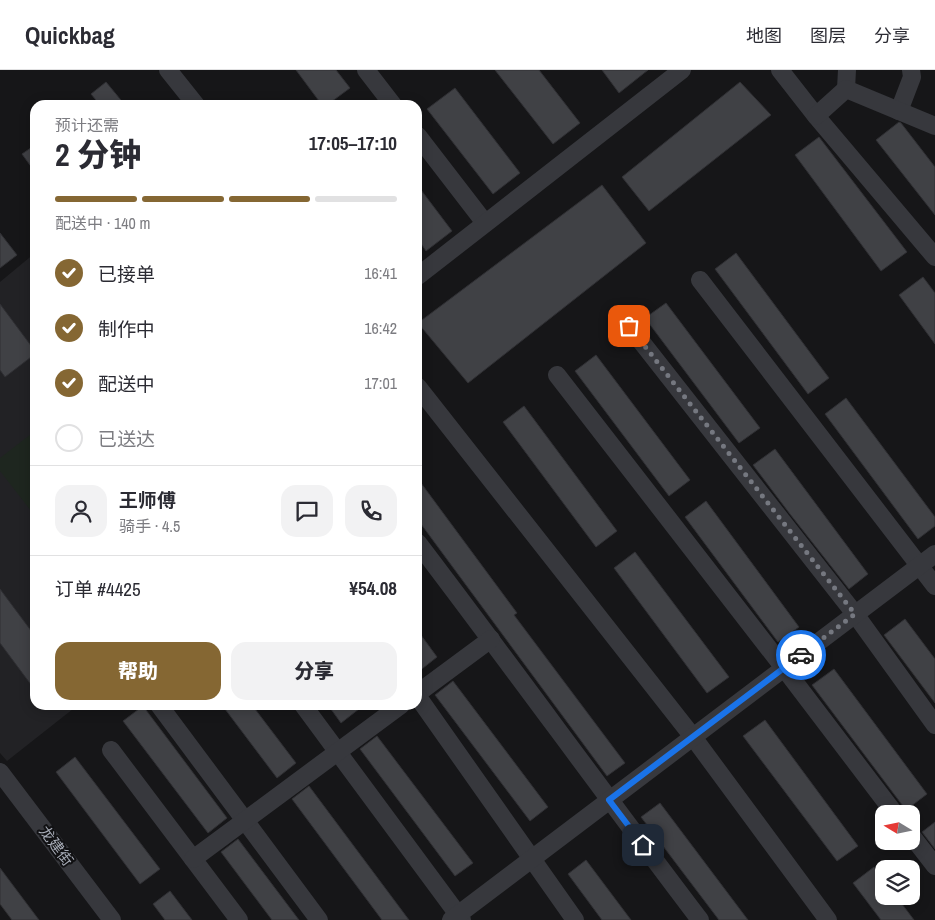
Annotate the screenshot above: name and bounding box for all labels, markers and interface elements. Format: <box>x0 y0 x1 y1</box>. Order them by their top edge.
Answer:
text: Quickbag <box>25 19 115 51</box>
text: 地图 <box>746 23 782 48</box>
text: 图层 <box>810 23 846 48</box>
text: 分享 <box>874 23 910 48</box>
text: 预计还需 <box>55 114 119 136</box>
text: 17:05–17:10 <box>309 130 397 156</box>
text: 2 分钟 <box>55 133 141 176</box>
text: 配送中 · 140 m <box>55 212 150 234</box>
icon: check <box>55 259 83 287</box>
text: 已接单 <box>98 261 155 287</box>
text: 16:41 <box>364 262 397 284</box>
pin <box>608 305 650 347</box>
icon: bag <box>615 312 643 340</box>
icon: check <box>55 314 83 342</box>
text: 制作中 <box>98 316 155 342</box>
text: 16:42 <box>364 317 397 339</box>
icon: check <box>55 369 83 397</box>
text: 配送中 <box>98 371 155 397</box>
text: 17:01 <box>364 372 397 394</box>
text: 已送达 <box>98 426 155 452</box>
button: person <box>55 485 107 537</box>
button: chat <box>281 485 333 537</box>
button: phone <box>345 485 397 537</box>
text: 王师傅 <box>119 487 176 513</box>
text: 骑手 · 4.5 <box>119 515 180 537</box>
text: ¥54.08 <box>349 575 397 601</box>
text: 订单 #4425 <box>55 576 141 602</box>
courier <box>776 630 826 680</box>
icon: car <box>787 641 815 669</box>
button: 帮助 <box>55 642 221 700</box>
button: 分享 <box>231 642 397 700</box>
north arrow <box>875 805 920 850</box>
map controls <box>875 805 920 905</box>
street label: 龙建街 <box>34 821 78 870</box>
pin <box>622 824 664 866</box>
icon: home <box>629 831 657 859</box>
button: layers <box>875 860 920 905</box>

